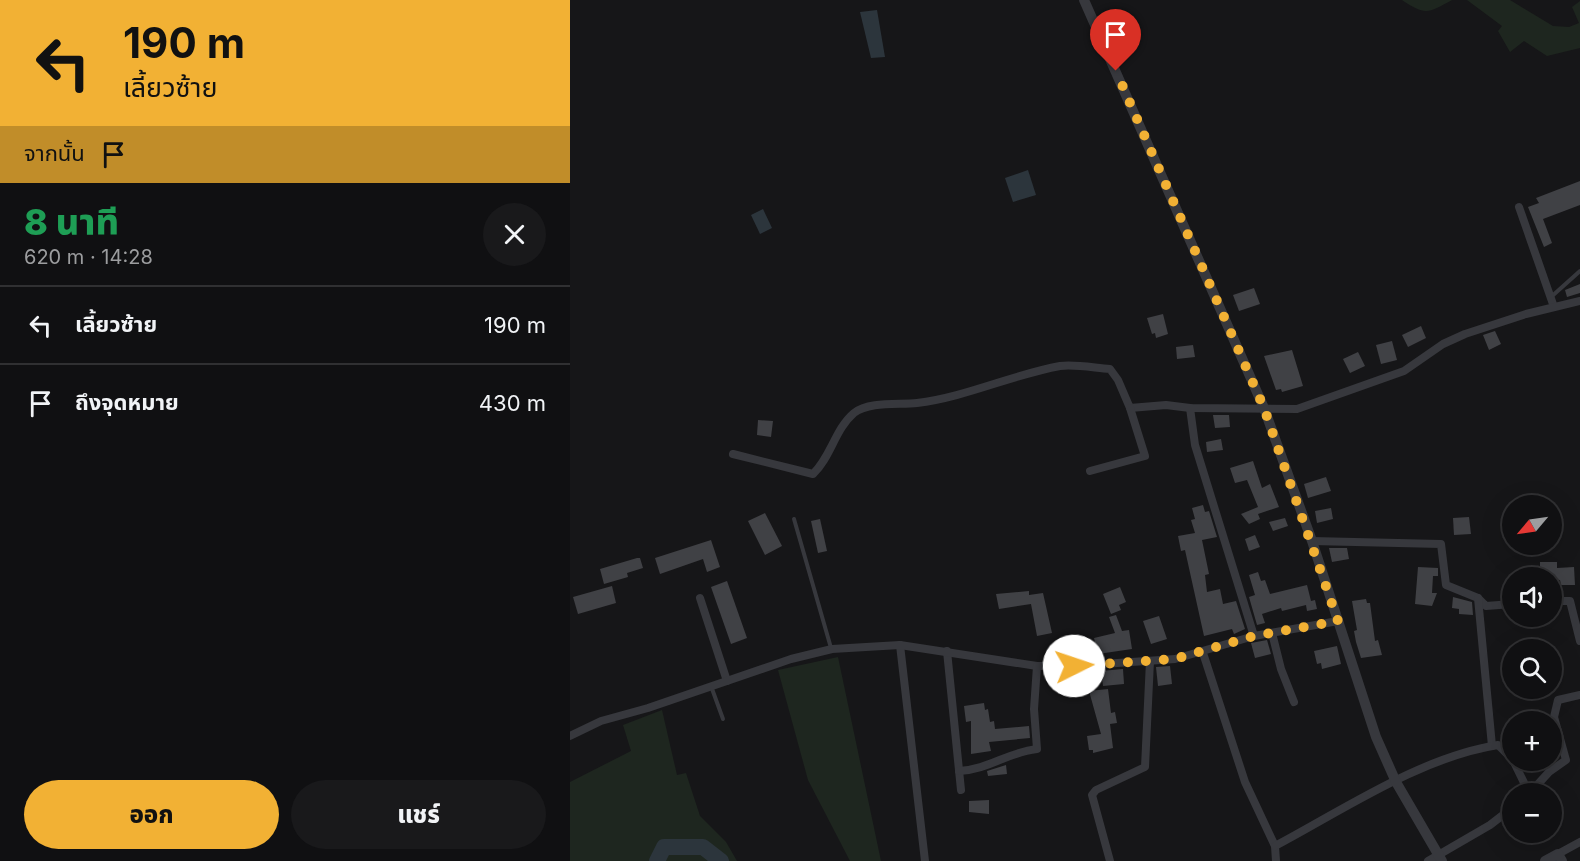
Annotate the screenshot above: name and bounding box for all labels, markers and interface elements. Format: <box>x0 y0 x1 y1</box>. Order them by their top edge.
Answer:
pin <box>1090 9 1141 71</box>
text: 190 m <box>123 17 245 68</box>
icon: arrive <box>1099 18 1132 51</box>
icon: left <box>24 24 102 102</box>
text: เลี้ยวซ้าย <box>123 71 217 104</box>
icon: arrive <box>97 138 130 171</box>
text: จากนั้น <box>24 140 85 166</box>
text: 8 นาที <box>24 200 119 244</box>
button: close <box>483 203 546 266</box>
text: 620 m · 14:28 <box>24 245 153 269</box>
icon: left <box>24 309 57 342</box>
text: เลี้ยวซ้าย <box>75 311 157 337</box>
text: 190 m <box>484 312 546 338</box>
icon: arrive <box>24 387 57 420</box>
text: ถึงจุดหมาย <box>75 389 179 415</box>
text: 430 m <box>479 390 546 416</box>
north arrow <box>1502 495 1562 555</box>
map controls <box>1502 495 1562 843</box>
button: sound <box>1502 567 1562 627</box>
position arrow <box>1042 634 1106 698</box>
button: search <box>1502 639 1562 699</box>
button: + <box>1502 711 1562 771</box>
button: ออก <box>24 780 279 849</box>
button: แชร์ <box>291 780 546 849</box>
button: − <box>1502 783 1562 843</box>

